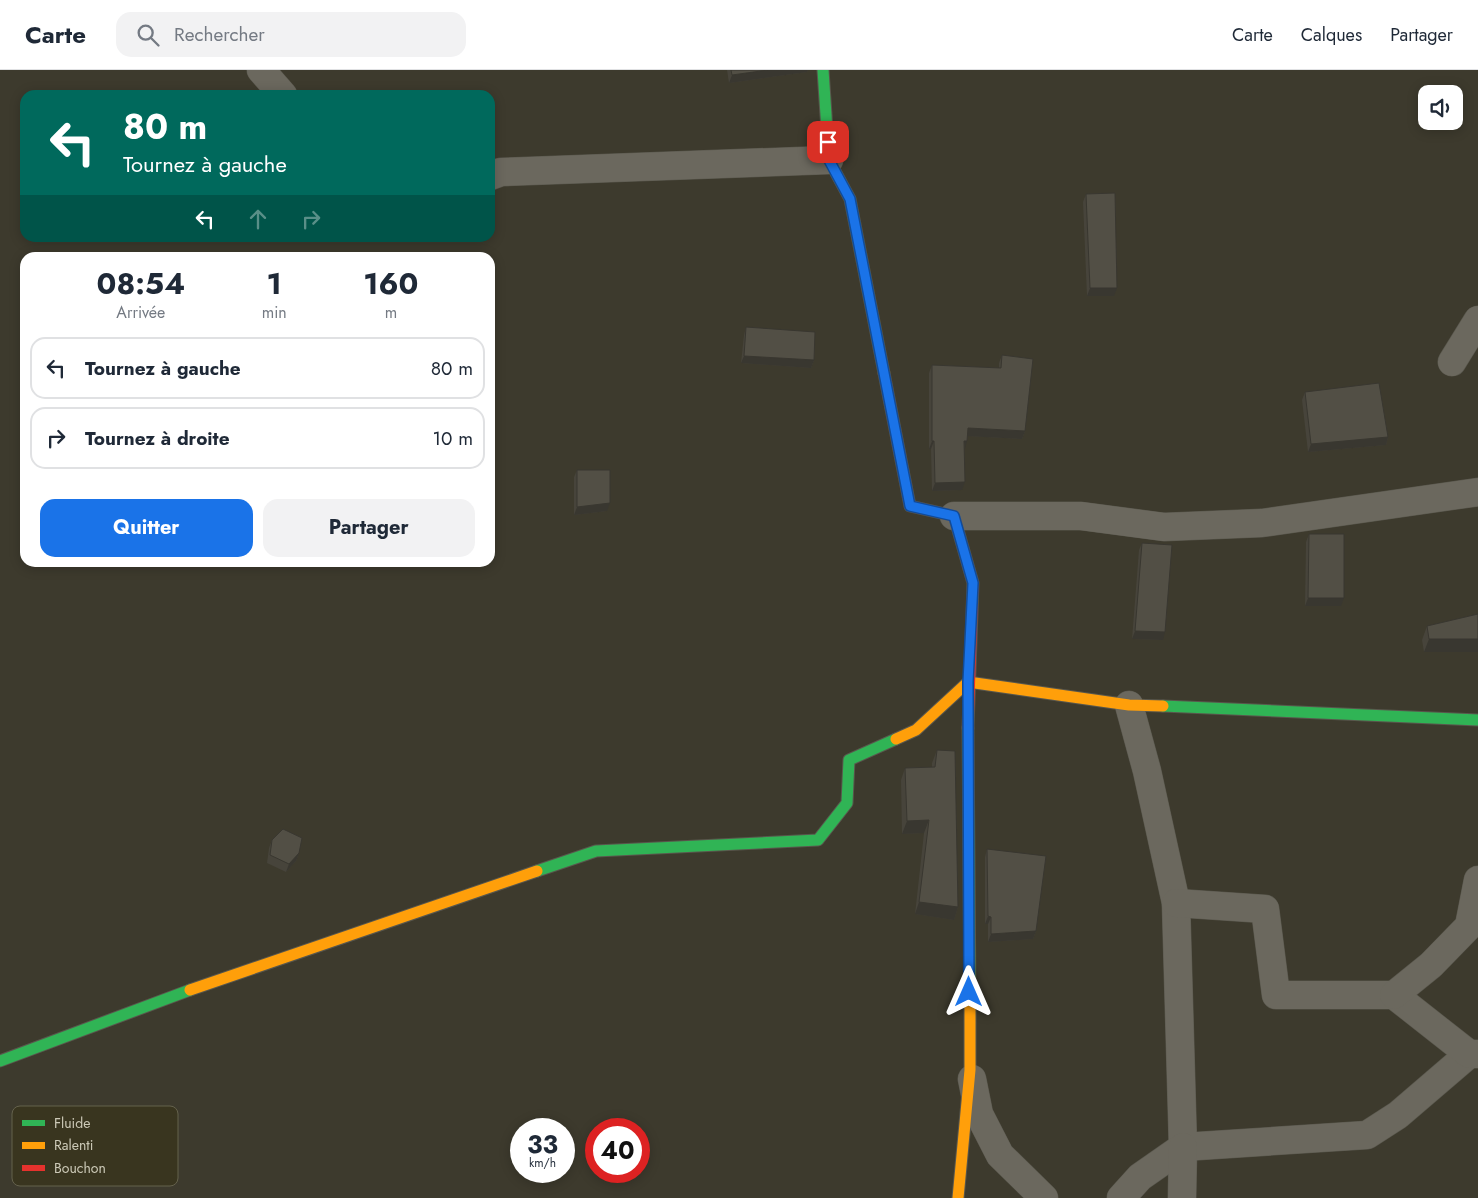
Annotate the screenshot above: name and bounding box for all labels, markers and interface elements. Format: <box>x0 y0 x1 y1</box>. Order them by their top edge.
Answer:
search box <box>116 12 466 57</box>
text: Carte <box>25 17 86 52</box>
icon: search <box>134 21 162 49</box>
text: Rechercher <box>174 21 265 48</box>
text: Carte <box>1232 22 1273 48</box>
text: Calques <box>1301 22 1362 48</box>
text: Partager <box>1390 22 1453 48</box>
map controls <box>1418 85 1463 130</box>
button: sound <box>1418 85 1463 130</box>
text: 80 m <box>123 102 207 152</box>
icon: left <box>40 110 105 175</box>
pin <box>807 121 849 163</box>
icon: arrive <box>814 128 842 156</box>
text: Tournez à gauche <box>123 148 287 180</box>
icon: left <box>191 205 219 233</box>
icon: ahead <box>244 205 272 233</box>
icon: right <box>297 205 325 233</box>
text: 08:54 <box>97 262 185 305</box>
text: 1 <box>267 262 282 305</box>
text: 160 <box>363 262 418 305</box>
text: Arrivée <box>116 301 165 324</box>
text: min <box>262 301 287 324</box>
text: m <box>385 301 397 324</box>
icon: left <box>42 354 70 382</box>
text: Tournez à gauche <box>85 355 241 382</box>
text: 80 m <box>431 355 473 382</box>
icon: right <box>42 424 70 452</box>
text: Tournez à droite <box>85 425 230 452</box>
text: 10 m <box>433 425 473 452</box>
button: Quitter <box>40 499 253 557</box>
button: Partager <box>263 499 475 557</box>
position arrow <box>942 965 994 1017</box>
legend <box>12 1106 178 1186</box>
text: Fluide <box>54 1113 90 1133</box>
speed limit sign: 40 <box>585 1118 650 1183</box>
text: 33 <box>527 1126 558 1162</box>
text: Ralenti <box>54 1135 93 1155</box>
text: km/h <box>529 1154 556 1172</box>
text: Bouchon <box>54 1158 106 1178</box>

